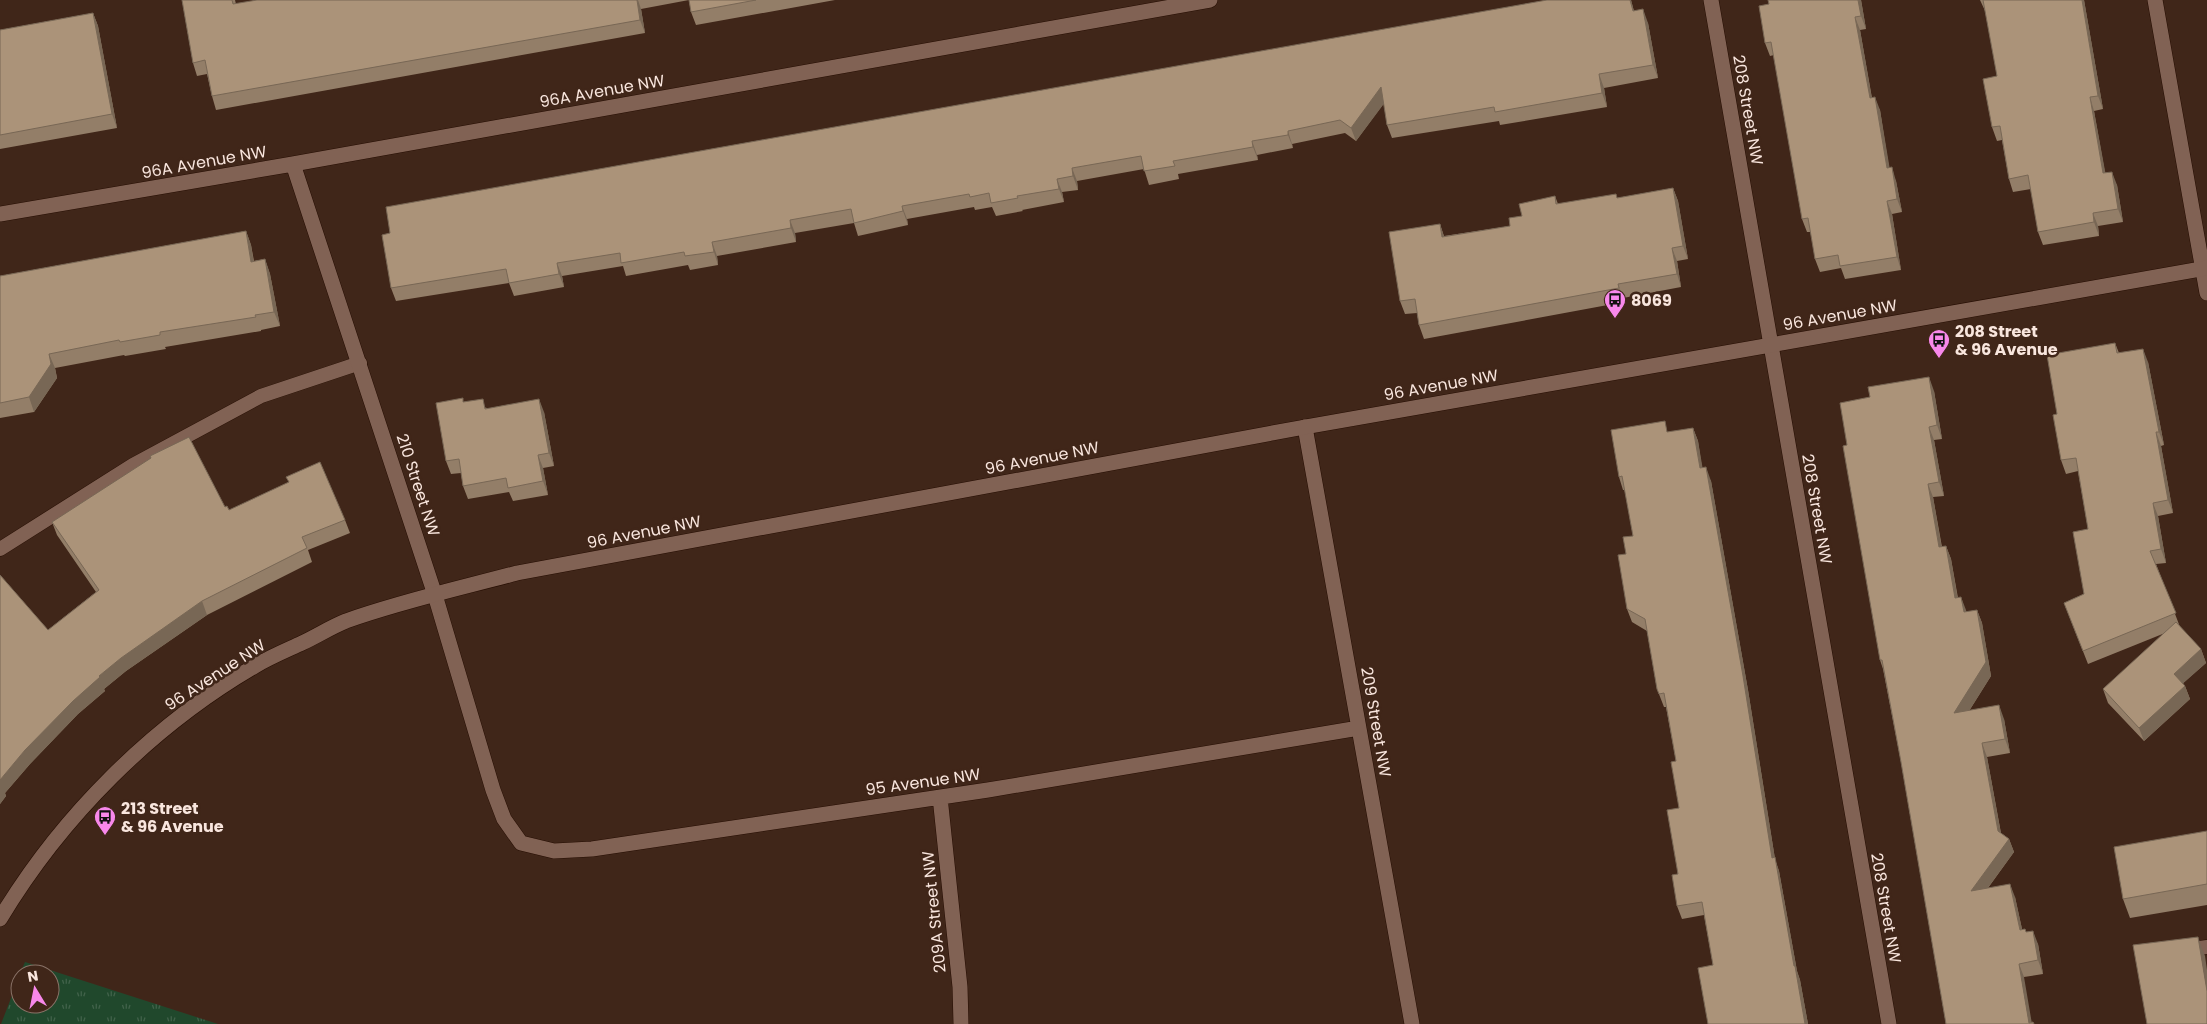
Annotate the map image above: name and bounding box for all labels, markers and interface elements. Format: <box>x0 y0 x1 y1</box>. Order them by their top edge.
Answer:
street label: 208 Street NW <box>1727 53 1769 167</box>
street label: 96A Avenue NW <box>538 69 667 113</box>
street label: 96A Avenue NW <box>140 140 269 184</box>
bus stop icon: 8069 <box>1603 288 1627 319</box>
place label: 8069 <box>1631 289 1672 312</box>
street label: 96 Avenue NW <box>1781 294 1899 336</box>
place label: 208 Street & 96 Avenue <box>1955 320 2058 361</box>
bus stop icon: 208 Street & 96 Avenue <box>1927 328 1951 359</box>
street label: 96 Avenue NW <box>1382 364 1500 406</box>
street label: 210 Street NW <box>391 431 446 540</box>
street label: 96 Avenue NW <box>983 436 1101 480</box>
street label: 208 Street NW <box>1796 452 1838 566</box>
street label: 96 Avenue NW <box>585 510 703 554</box>
street label: 96 Avenue NW <box>160 634 270 716</box>
street label: 209 Street NW <box>1355 665 1397 779</box>
street label: 95 Avenue NW <box>864 763 982 801</box>
place label: 213 Street & 96 Avenue <box>121 797 224 838</box>
bus stop icon: 213 Street & 96 Avenue <box>93 805 117 836</box>
street label: 209A Street NW <box>916 850 952 974</box>
street label: 208 Street NW <box>1865 851 1907 965</box>
north arrow <box>10 964 60 1014</box>
text: N <box>26 965 40 987</box>

